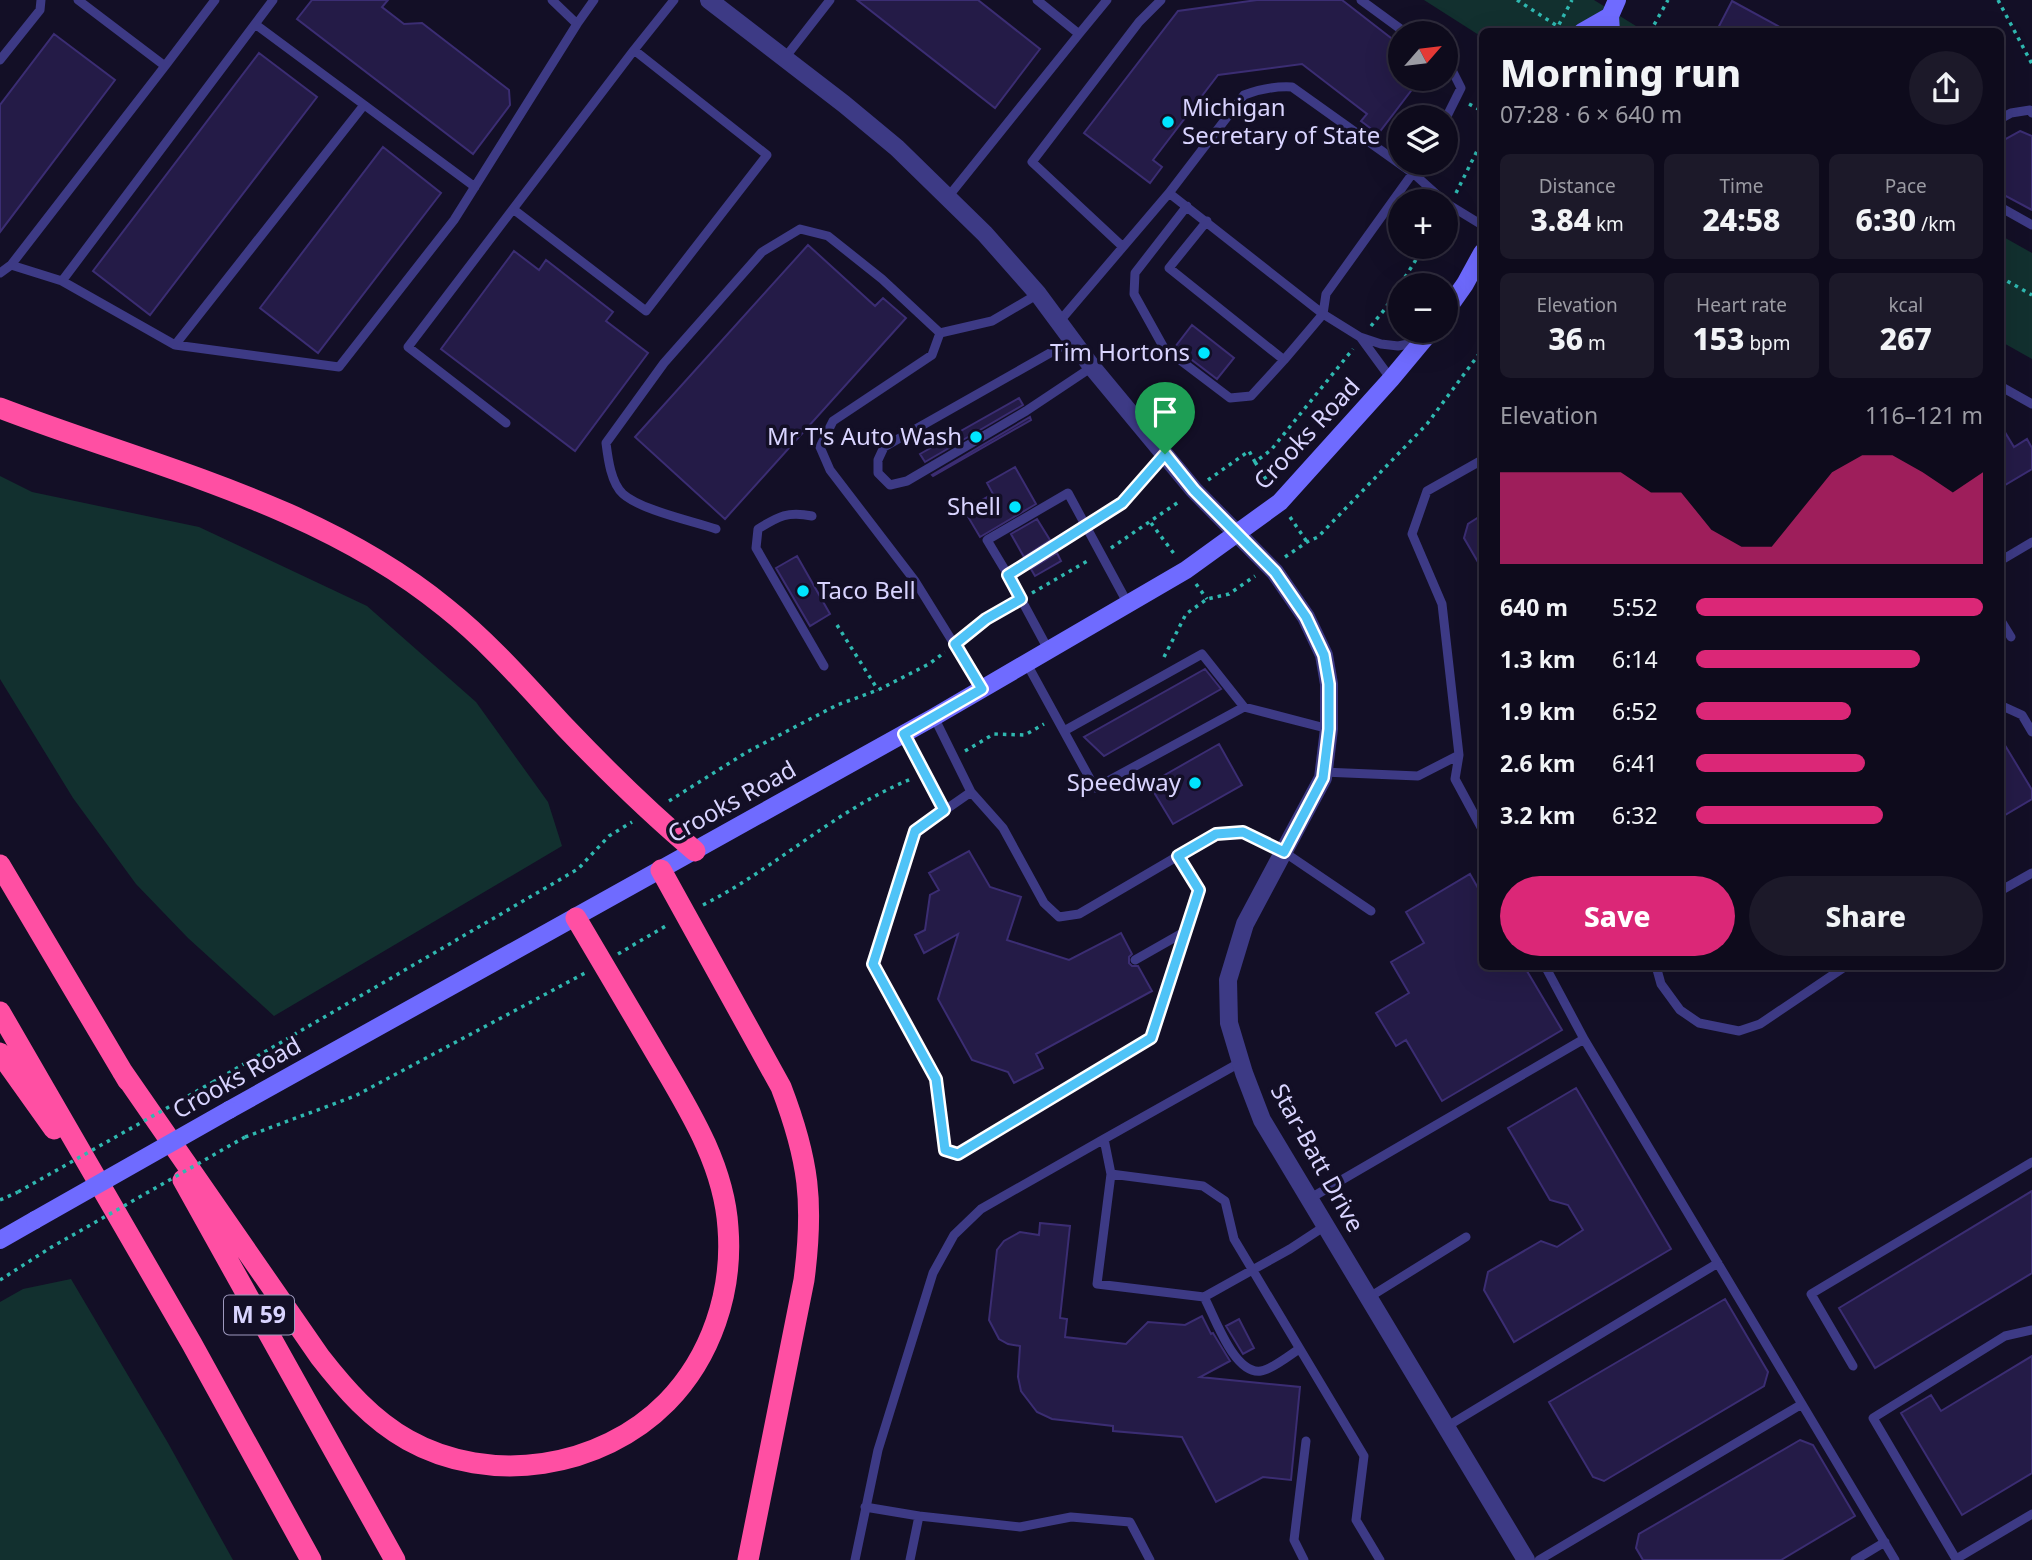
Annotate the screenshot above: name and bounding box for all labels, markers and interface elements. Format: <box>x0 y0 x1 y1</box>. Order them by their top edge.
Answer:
north arrow <box>1388 21 1458 91</box>
map controls <box>1388 21 1458 343</box>
text: Morning run <box>1500 46 1741 98</box>
button: share <box>1909 51 1983 125</box>
place label: Michigan Secretary of State <box>1182 90 1380 151</box>
text: 07:28 · 6 × 640 m <box>1500 98 1682 130</box>
button: layers <box>1388 105 1458 175</box>
marker: Michigan Secretary of State <box>1160 114 1176 130</box>
text: Distance <box>1539 173 1616 199</box>
text: Time <box>1720 173 1763 199</box>
text: Pace <box>1885 173 1927 199</box>
button: + <box>1388 189 1458 259</box>
text: 3.84 <box>1530 199 1591 240</box>
text: 24:58 <box>1703 199 1780 240</box>
text: 6:30 <box>1856 199 1916 240</box>
text: km <box>1591 211 1624 237</box>
text: /km <box>1916 211 1956 237</box>
button: − <box>1388 273 1458 343</box>
text: Elevation <box>1537 292 1618 318</box>
text: Heart rate <box>1696 292 1787 318</box>
text: kcal <box>1888 292 1923 318</box>
text: 36 <box>1548 318 1583 359</box>
text: 153 <box>1692 318 1744 359</box>
text: 267 <box>1880 318 1932 359</box>
text: m <box>1583 330 1606 356</box>
text: bpm <box>1744 330 1791 356</box>
place label: Tim Hortons <box>1050 335 1190 368</box>
marker: Tim Hortons <box>1196 345 1212 361</box>
street label: Crooks Road <box>1245 370 1366 496</box>
pin <box>1135 382 1195 454</box>
icon: arrive <box>1146 393 1184 431</box>
text: Elevation <box>1500 399 1598 431</box>
text: 116–121 m <box>1865 399 1983 431</box>
place label: Mr T's Auto Wash <box>767 419 962 452</box>
marker: Mr T's Auto Wash <box>968 429 984 445</box>
place label: Shell <box>947 489 1001 522</box>
marker: Shell <box>1007 499 1023 515</box>
place label: Taco Bell <box>817 573 916 606</box>
marker: Taco Bell <box>795 583 811 599</box>
text: 640 m <box>1500 591 1568 623</box>
text: 5:52 <box>1612 591 1658 623</box>
text: 1.3 km <box>1500 643 1575 675</box>
text: 6:14 <box>1612 643 1658 675</box>
text: 1.9 km <box>1500 695 1575 727</box>
text: 6:52 <box>1612 695 1658 727</box>
text: 2.6 km <box>1500 747 1575 779</box>
text: 6:41 <box>1612 747 1658 779</box>
street label: Crooks Road <box>661 752 801 850</box>
place label: Speedway <box>1067 765 1182 798</box>
marker: Speedway <box>1187 775 1203 791</box>
text: 3.2 km <box>1500 799 1575 831</box>
text: 6:32 <box>1612 799 1658 831</box>
button: Save <box>1500 876 1735 956</box>
button: Share <box>1749 876 1983 956</box>
street label: Crooks Road <box>166 1028 306 1126</box>
street label: Star-Batt Drive <box>1264 1077 1373 1237</box>
road number: M 59 <box>224 1296 294 1334</box>

